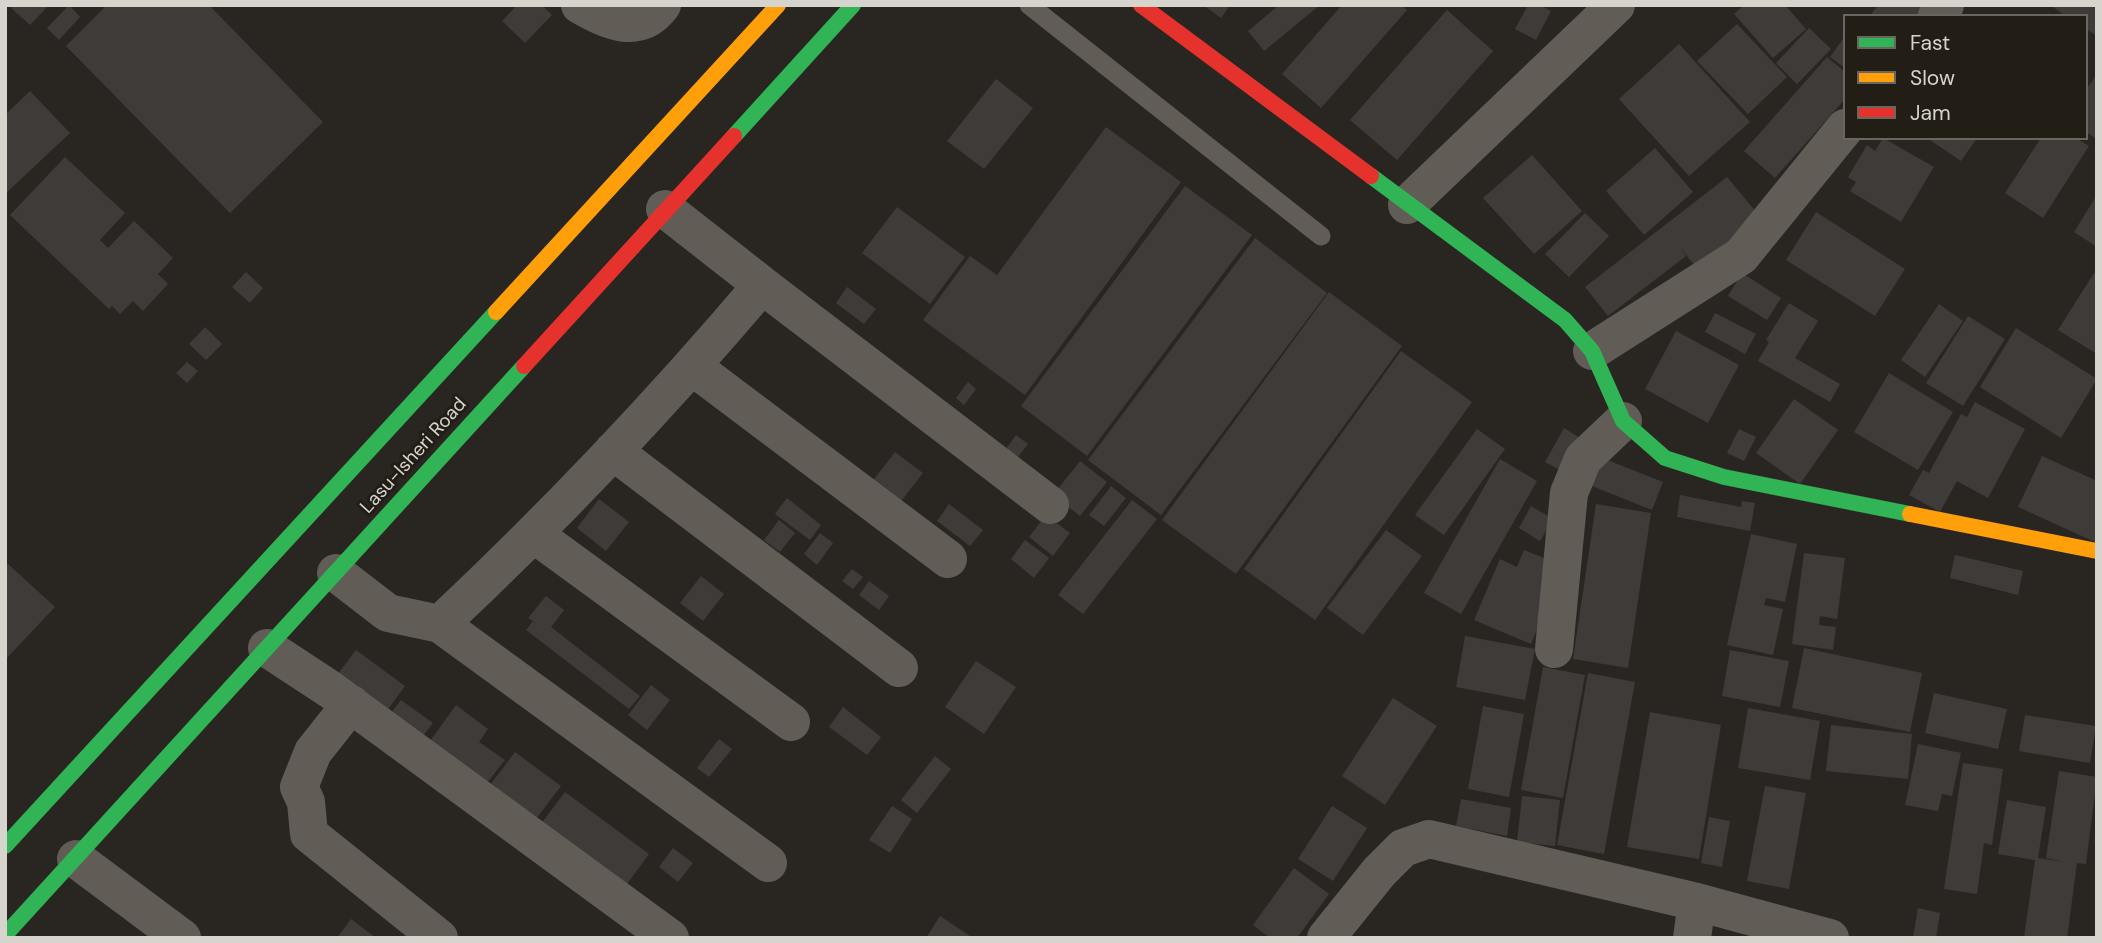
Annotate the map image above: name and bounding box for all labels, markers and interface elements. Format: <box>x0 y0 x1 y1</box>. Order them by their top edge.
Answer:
legend <box>1843 14 2088 140</box>
text: Fast <box>1910 29 1950 57</box>
text: Slow <box>1910 64 1955 92</box>
text: Jam <box>1910 99 1951 127</box>
street label: Lasu-Isheri Road <box>356 394 472 518</box>

